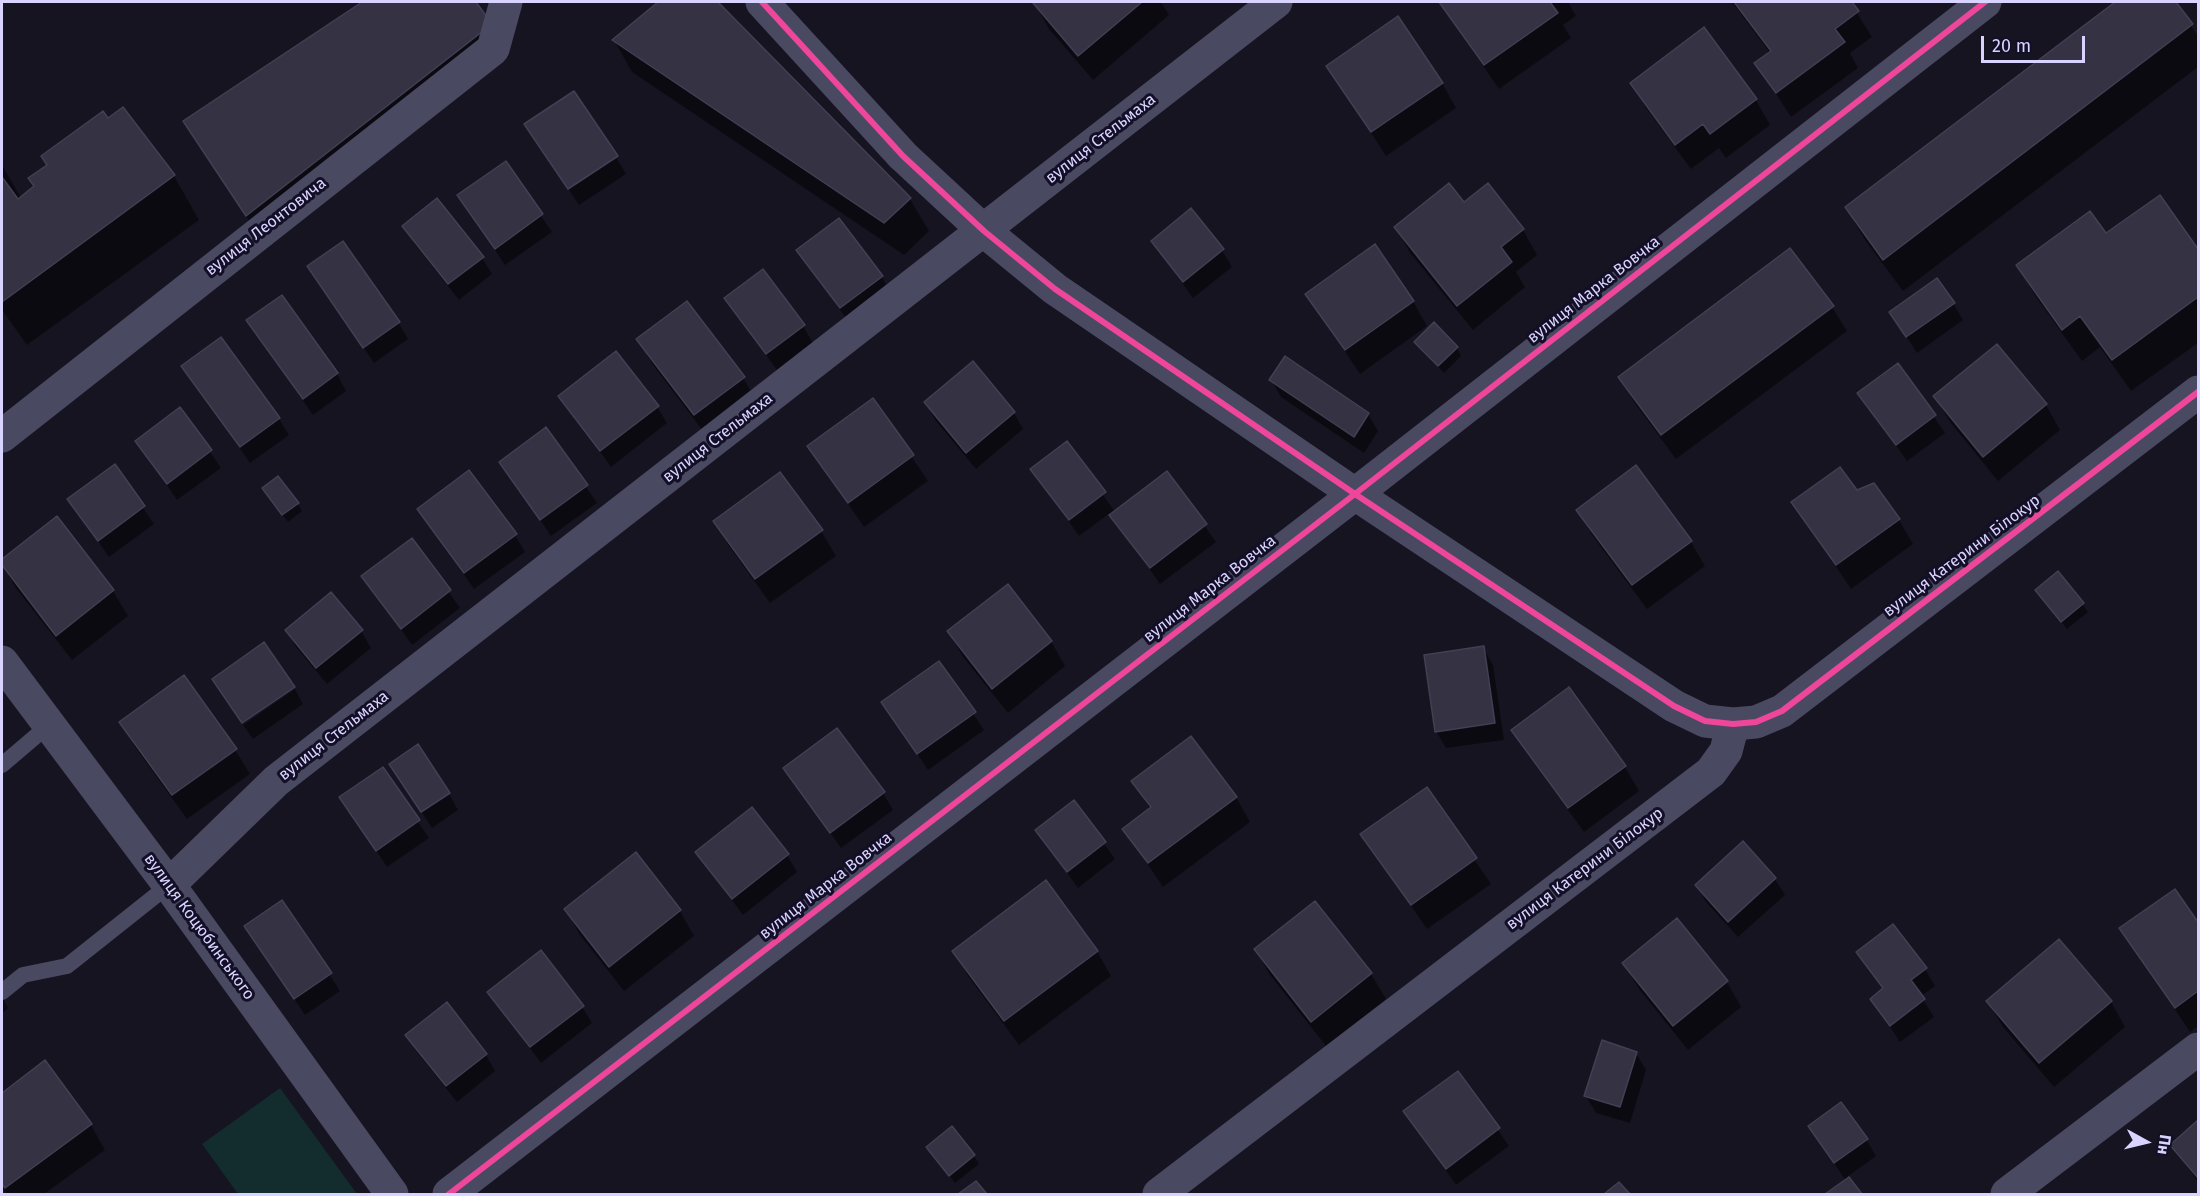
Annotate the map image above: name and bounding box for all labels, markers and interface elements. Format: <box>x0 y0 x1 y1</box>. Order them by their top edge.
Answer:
scale bar <box>1984 24 2088 62</box>
text: 20 m <box>1992 35 2031 57</box>
street label: вулиця Стельмаха <box>1042 90 1160 188</box>
street label: вулиця Леонтовича <box>202 174 330 280</box>
street label: вулиця Марка Вовчка <box>1524 232 1664 348</box>
street label: вулиця Стельмаха <box>659 389 777 487</box>
street label: вулиця Катерини Білокур <box>1880 491 2044 621</box>
street label: вулиця Марка Вовчка <box>1140 531 1280 647</box>
street label: вулиця Стельмаха <box>275 687 393 785</box>
street label: вулиця Катерини Білокур <box>1503 804 1667 934</box>
street label: вулиця Марка Вовчка <box>756 828 896 944</box>
street label: вулиця Коцюбинського <box>140 850 258 1004</box>
north arrow <box>2116 1112 2176 1172</box>
text: Пн <box>2154 1133 2175 1156</box>

